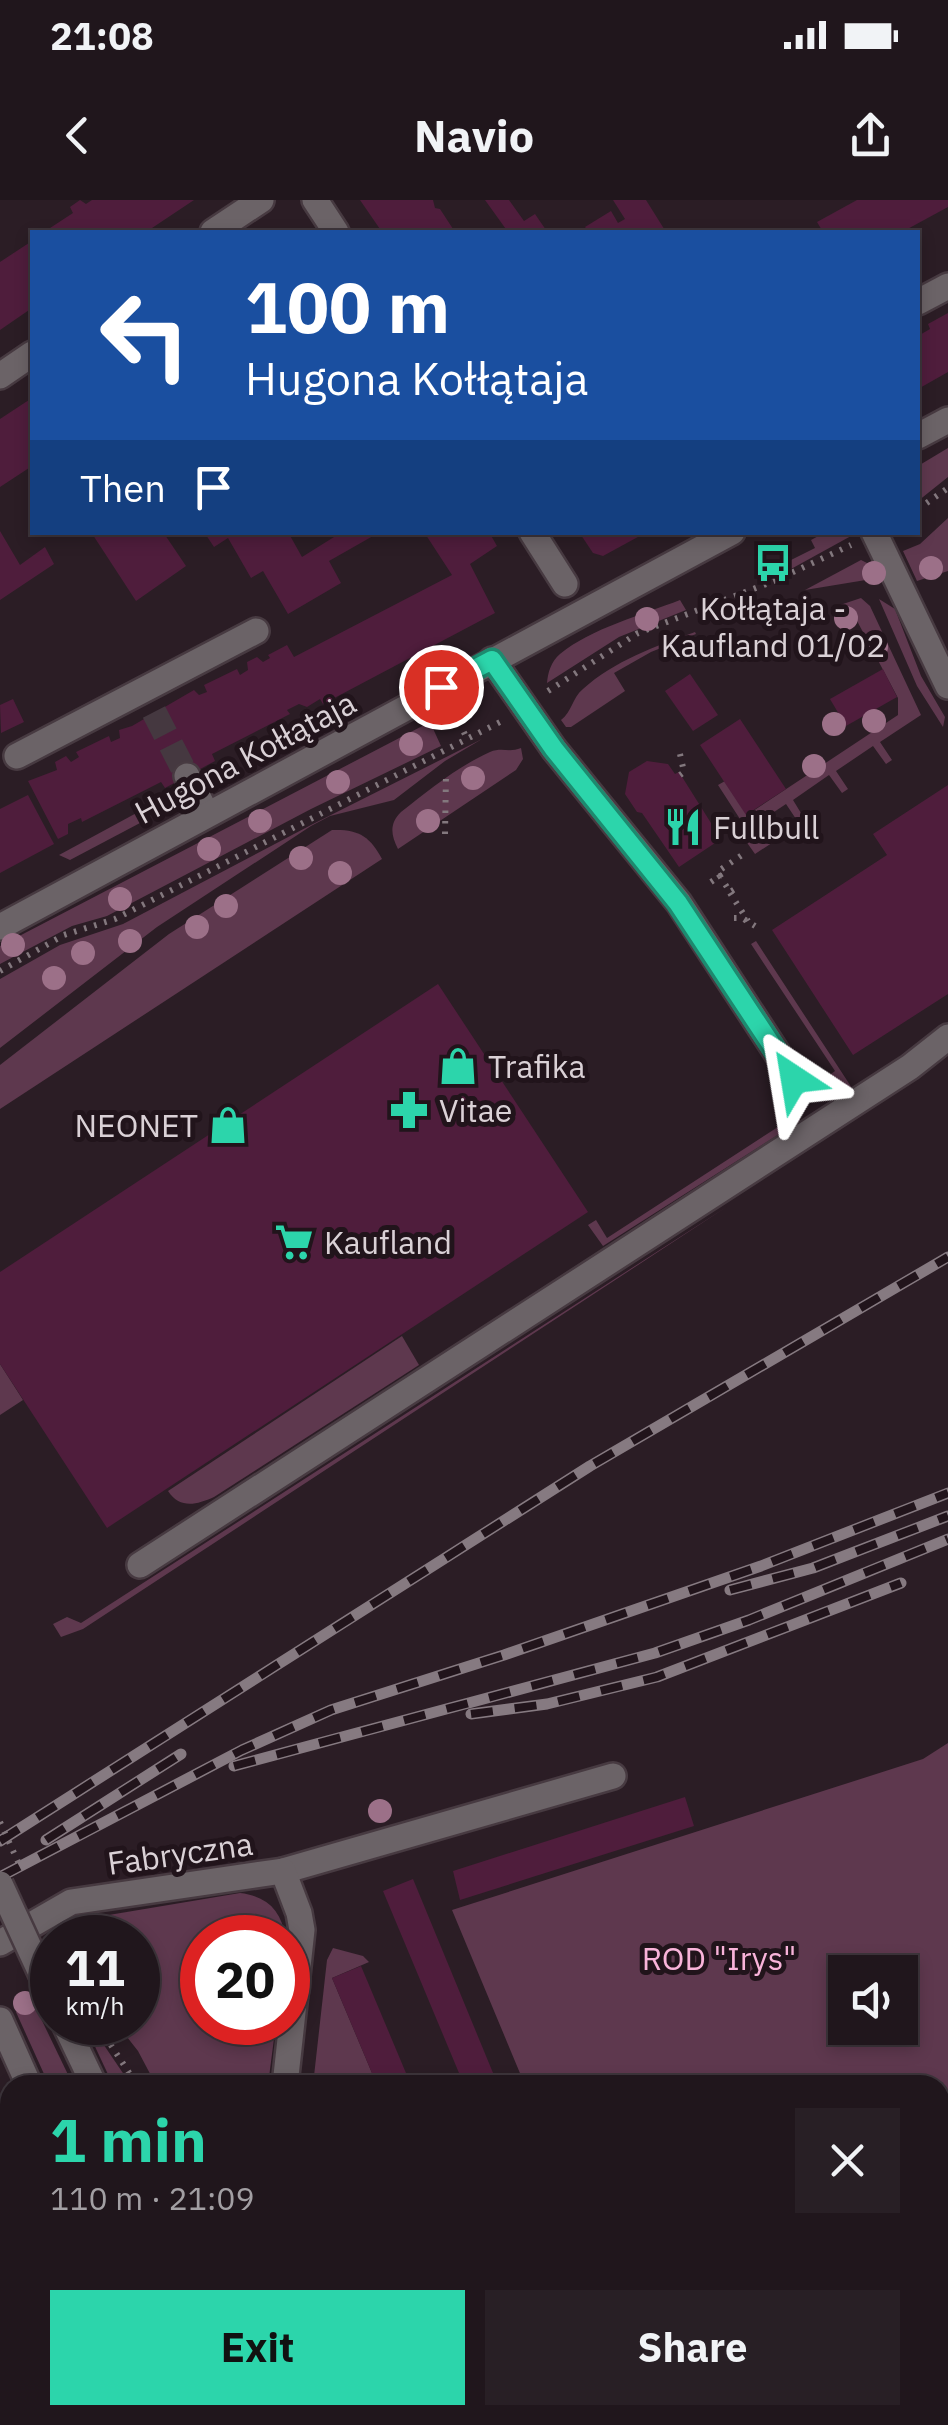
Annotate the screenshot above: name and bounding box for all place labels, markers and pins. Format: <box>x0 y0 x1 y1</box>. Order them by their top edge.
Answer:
bus stop icon: Kołłątaja - Kaufland 01/02 <box>752 542 794 584</box>
place label: Kołłątaja - Kaufland 01/02 <box>661 587 885 666</box>
pin <box>399 645 484 730</box>
restaurant icon: Fullbull <box>662 806 704 848</box>
place label: Fullbull <box>713 806 820 848</box>
shop icon: Trafika <box>437 1045 479 1087</box>
place label: Trafika <box>488 1045 586 1087</box>
pharmacy icon: Vitae <box>388 1089 430 1131</box>
place label: Vitae <box>439 1089 512 1131</box>
place label: NEONET <box>74 1104 198 1146</box>
shop icon: NEONET <box>207 1104 249 1146</box>
supermarket icon: Kaufland <box>273 1221 315 1263</box>
place label: Kaufland <box>324 1221 452 1263</box>

